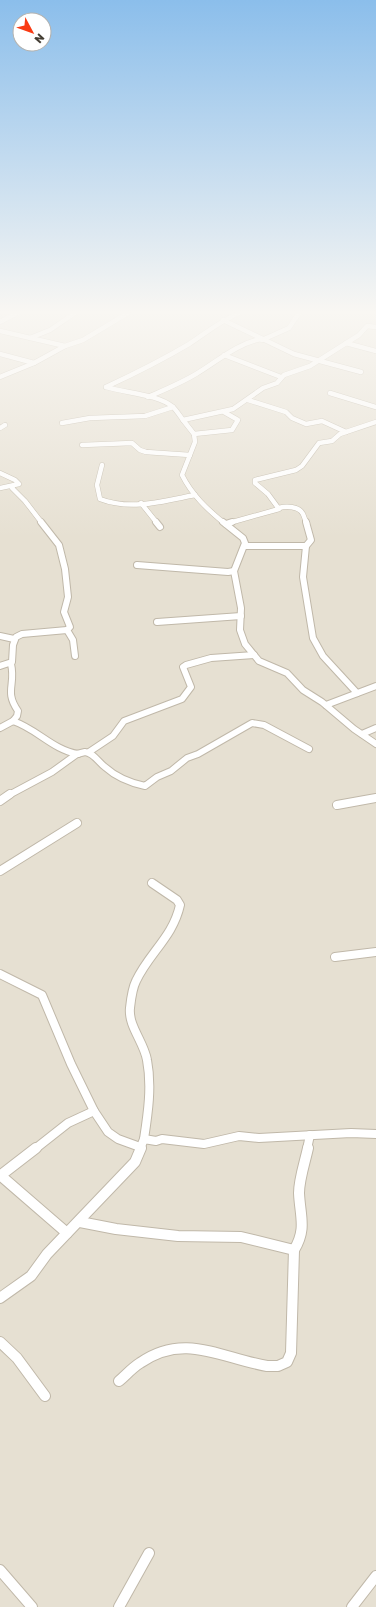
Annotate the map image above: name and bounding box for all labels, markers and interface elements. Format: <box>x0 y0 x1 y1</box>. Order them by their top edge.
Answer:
north arrow <box>12 12 52 52</box>
text: N <box>32 31 48 46</box>

